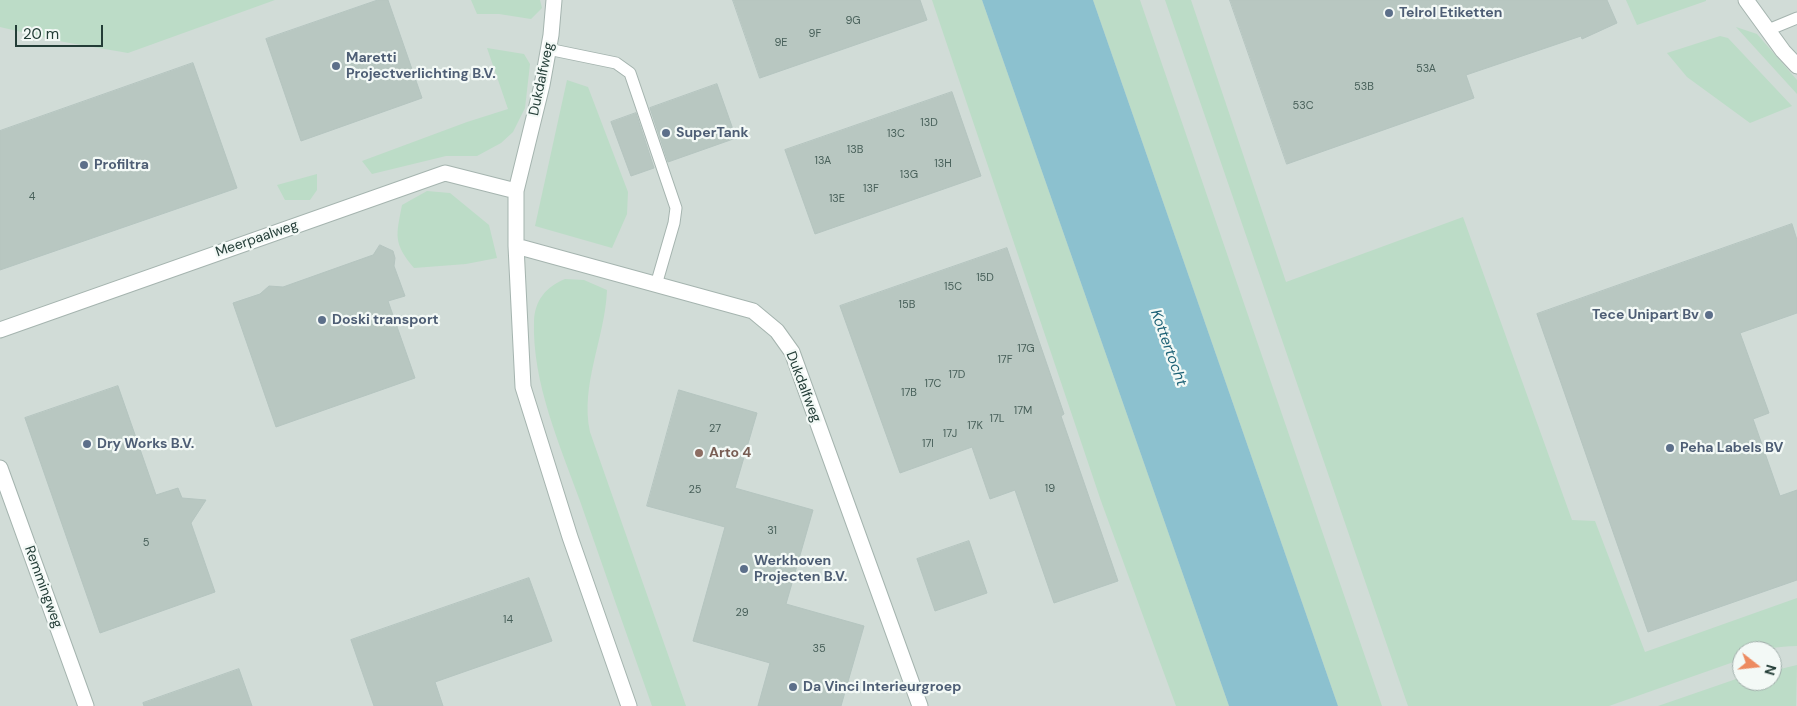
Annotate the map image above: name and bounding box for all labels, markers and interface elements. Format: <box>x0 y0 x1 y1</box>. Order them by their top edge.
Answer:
place label: Telrol Etiketten <box>1399 5 1502 21</box>
marker: Telrol Etiketten <box>1383 7 1395 19</box>
house number: 9G <box>845 14 861 28</box>
scale bar <box>18 15 105 47</box>
text: 20 m <box>23 24 59 44</box>
house number: 9F <box>809 27 821 41</box>
house number: 9E <box>774 36 788 50</box>
street label: Dukdalfweg <box>526 41 558 117</box>
place label: Maretti Projectverlichting B.V. <box>346 50 496 82</box>
marker: Maretti Projectverlichting B.V. <box>330 60 342 72</box>
house number: 53A <box>1416 62 1436 76</box>
house number: 53B <box>1354 80 1374 94</box>
house number: 53C <box>1292 99 1314 113</box>
house number: 13D <box>920 116 938 130</box>
place label: SuperTank <box>676 125 748 141</box>
marker: SuperTank <box>660 127 672 139</box>
house number: 13C <box>887 127 905 141</box>
house number: 13B <box>847 143 863 157</box>
house number: 13A <box>815 154 831 168</box>
place label: Profiltra <box>94 157 149 173</box>
house number: 13H <box>934 157 952 171</box>
marker: Profiltra <box>78 159 90 171</box>
house number: 13G <box>900 168 918 182</box>
house number: 13F <box>863 182 879 196</box>
house number: 4 <box>29 190 35 204</box>
house number: 13E <box>829 192 845 206</box>
street label: Meerpaalweg <box>214 217 300 261</box>
house number: 15D <box>976 271 994 285</box>
house number: 15C <box>944 280 962 294</box>
house number: 15B <box>899 298 915 312</box>
water label: Kottertocht <box>1146 307 1190 389</box>
place label: Tece Unipart Bv <box>1592 307 1699 323</box>
marker: Tece Unipart Bv <box>1703 309 1715 321</box>
place label: Doski transport <box>332 312 439 328</box>
marker: Doski transport <box>316 314 328 326</box>
house number: 17G <box>1017 342 1035 356</box>
street label: Dukdalfweg <box>782 349 824 425</box>
house number: 17F <box>997 353 1013 367</box>
house number: 17D <box>949 368 965 382</box>
house number: 17C <box>925 377 941 391</box>
house number: 17B <box>901 386 917 400</box>
house number: 17M <box>1014 404 1032 418</box>
house number: 17L <box>989 412 1005 426</box>
house number: 17K <box>967 419 983 433</box>
house number: 27 <box>709 422 721 436</box>
house number: 17J <box>943 427 957 441</box>
place label: Dry Works B.V. <box>97 436 194 452</box>
house number: 17I <box>922 437 934 451</box>
marker: Dry Works B.V. <box>81 438 93 450</box>
place label: Peha Labels BV <box>1680 440 1783 456</box>
marker: Peha Labels BV <box>1664 442 1676 454</box>
place label: Arto 4 <box>709 445 751 461</box>
marker: Arto 4 <box>693 447 705 459</box>
house number: 19 <box>1045 482 1055 496</box>
house number: 25 <box>688 483 702 497</box>
house number: 31 <box>767 524 777 538</box>
house number: 5 <box>143 536 149 550</box>
street label: Remmingweg <box>20 544 66 630</box>
place label: Werkhoven Projecten B.V. <box>754 553 847 586</box>
marker: Werkhoven Projecten B.V. <box>738 563 750 575</box>
house number: 29 <box>735 606 749 620</box>
house number: 14 <box>503 613 513 627</box>
north arrow <box>1732 641 1782 691</box>
house number: 35 <box>812 642 826 656</box>
text: N <box>1760 662 1781 677</box>
place label: Da Vinci Interieurgroep <box>803 679 961 695</box>
marker: Da Vinci Interieurgroep <box>787 681 799 693</box>

